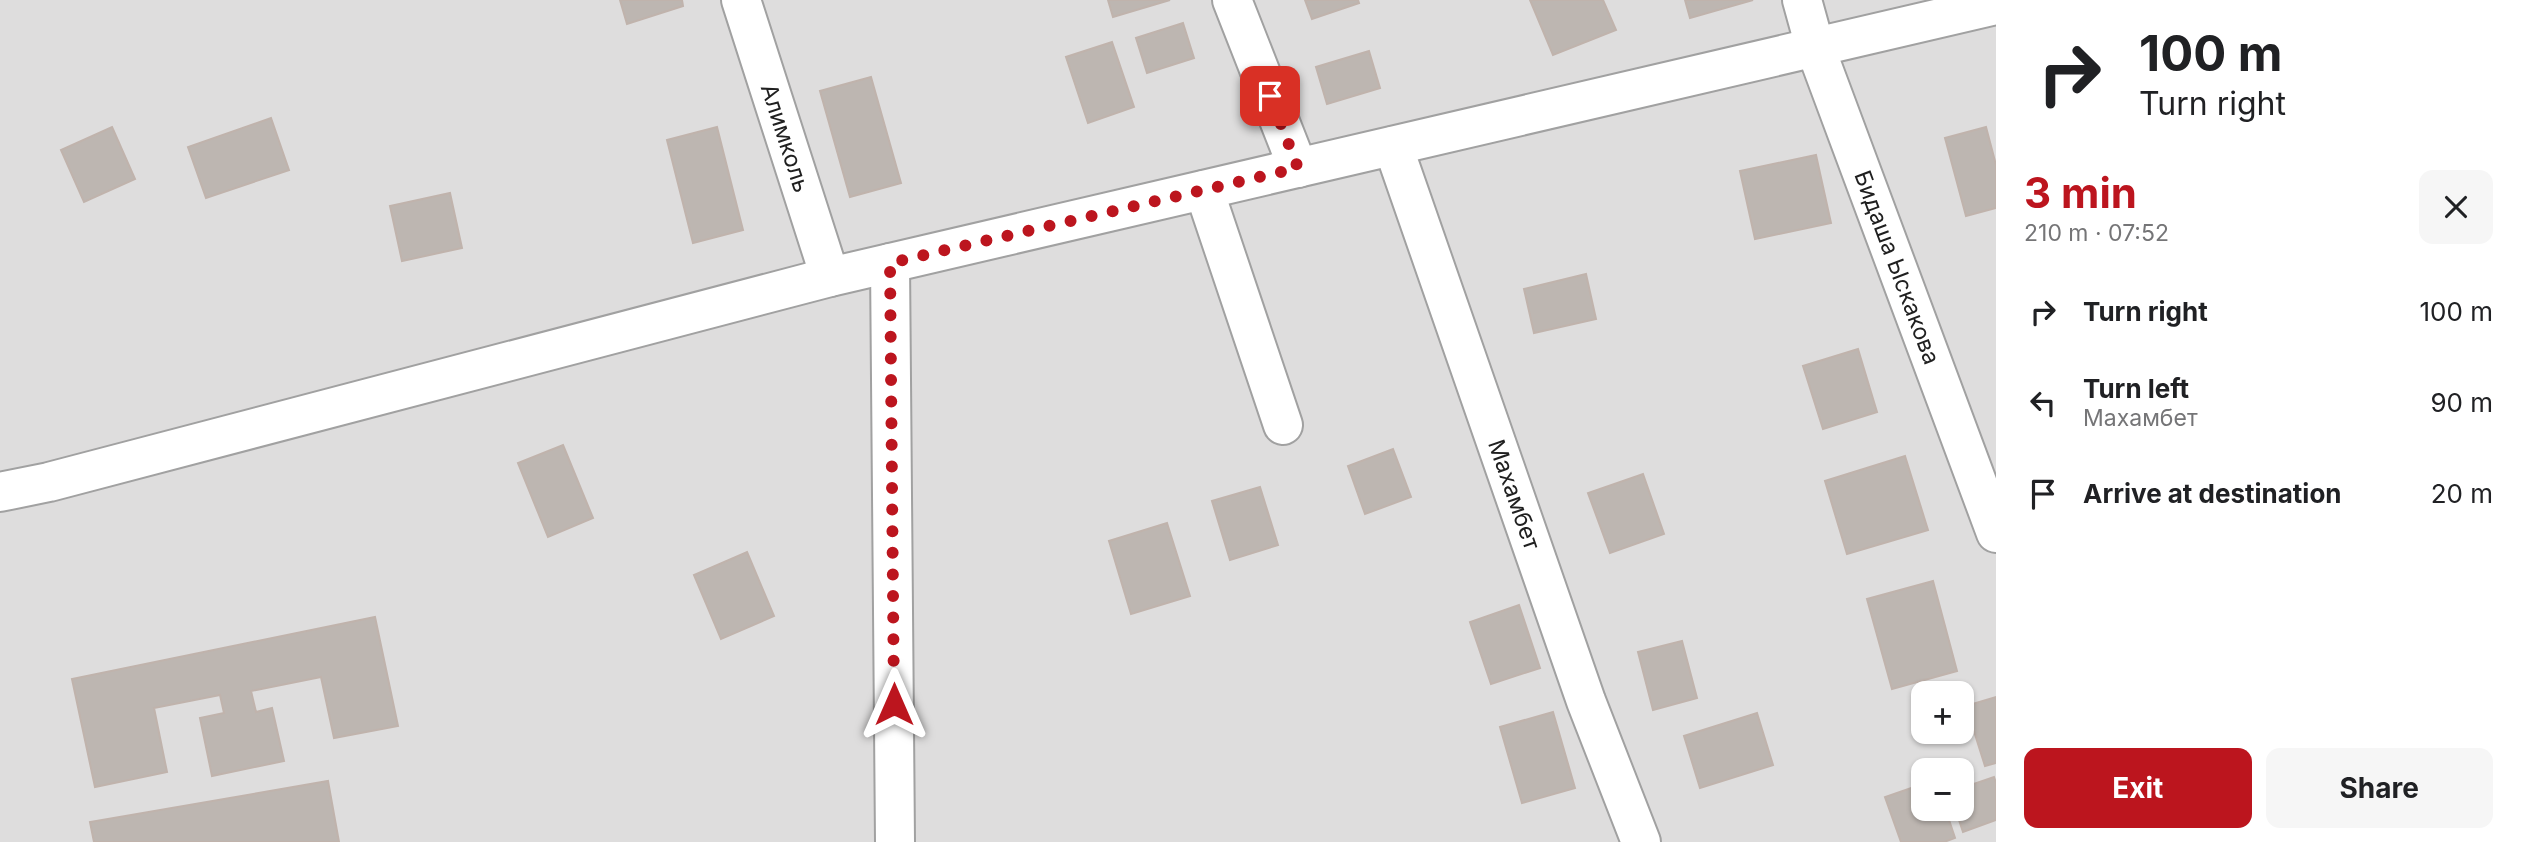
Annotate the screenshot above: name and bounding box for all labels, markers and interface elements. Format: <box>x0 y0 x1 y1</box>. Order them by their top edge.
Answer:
text: 100 m <box>2139 24 2283 83</box>
icon: right <box>2024 28 2115 119</box>
pin <box>1240 66 1300 126</box>
icon: arrive <box>1251 77 1289 115</box>
street label: Алимколь <box>755 80 816 196</box>
text: Turn right <box>2139 84 2286 123</box>
street label: Бидаша Ыскакова <box>1848 167 1946 368</box>
text: 3 min <box>2024 167 2137 218</box>
button: close <box>2419 170 2493 244</box>
text: 210 m · 07:52 <box>2024 219 2169 247</box>
icon: right <box>2024 293 2062 331</box>
text: Turn right <box>2083 296 2208 327</box>
text: 100 m <box>2420 296 2493 327</box>
text: Turn left <box>2083 373 2189 404</box>
icon: left <box>2024 384 2062 422</box>
text: 90 m <box>2430 387 2493 418</box>
text: Махамбет <box>2083 404 2198 432</box>
street label: Махамбет <box>1482 436 1546 554</box>
icon: arrive <box>2024 475 2062 513</box>
text: Arrive at destination <box>2083 478 2342 509</box>
text: 20 m <box>2431 478 2493 509</box>
position arrow <box>857 667 931 741</box>
map controls <box>1911 681 1974 821</box>
button: + <box>1911 681 1974 744</box>
button: Exit <box>2024 748 2252 828</box>
button: Share <box>2266 748 2493 828</box>
button: − <box>1911 758 1974 821</box>

